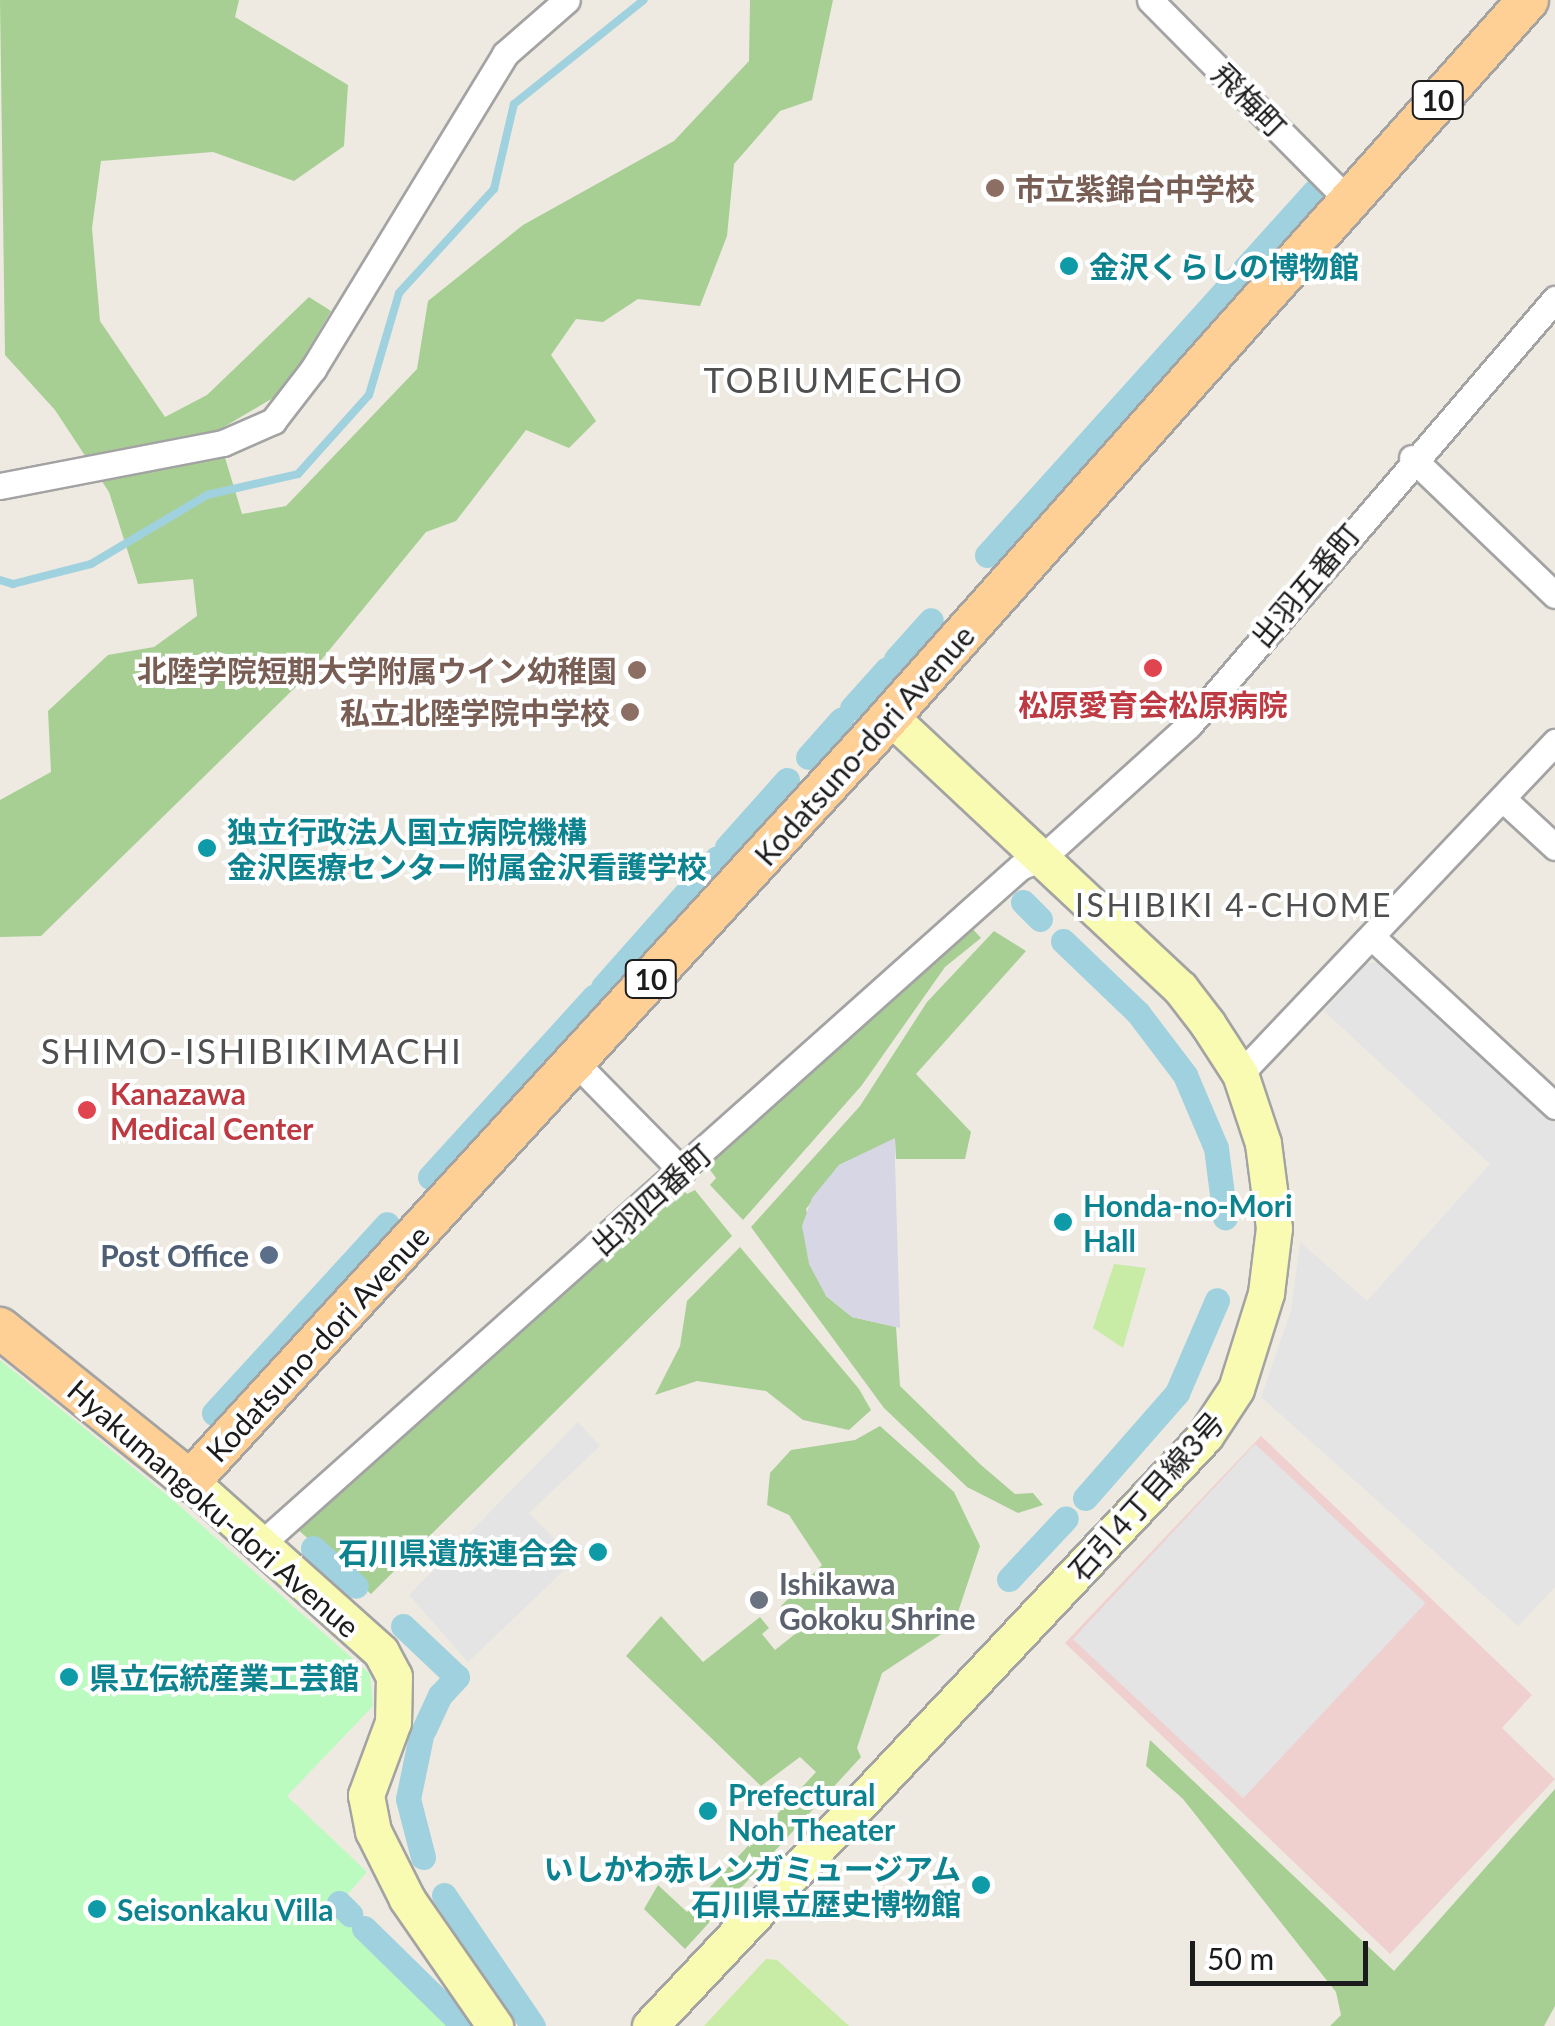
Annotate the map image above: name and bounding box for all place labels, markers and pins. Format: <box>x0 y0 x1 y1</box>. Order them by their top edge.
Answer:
place label: 市立紫錦台中学校 <box>1015 170 1255 206</box>
marker: 市立紫錦台中学校 <box>984 177 1006 199</box>
place label: 金沢くらしの博物館 <box>1089 248 1359 284</box>
marker: 金沢くらしの博物館 <box>1058 255 1080 277</box>
place label: 北陸学院短期大学附属ウイン幼稚園 <box>137 652 617 688</box>
marker: 松原愛育会松原病院 <box>1140 655 1166 681</box>
marker: 北陸学院短期大学附属ウイン幼稚園 <box>626 659 648 681</box>
place label: 松原愛育会松原病院 <box>1018 686 1288 722</box>
place label: 私立北陸学院中学校 <box>340 694 610 730</box>
marker: 私立北陸学院中学校 <box>619 701 641 723</box>
place label: 独立行政法人国立病院機構 金沢医療センター附属金沢看護学校 <box>227 813 707 884</box>
marker: 独立行政法人国立病院機構 金沢医療センター附属金沢看護学校 <box>196 837 218 859</box>
place label: Kanazawa Medical Center <box>110 1075 313 1146</box>
marker: Kanazawa Medical Center <box>74 1097 100 1123</box>
place label: Honda-no-Mori Hall <box>1083 1187 1293 1258</box>
marker: Honda-no-Mori Hall <box>1052 1211 1074 1233</box>
place label: Post Office <box>100 1237 249 1273</box>
marker: Post Office <box>258 1244 280 1266</box>
place label: 石川県遺族連合会 <box>338 1534 578 1570</box>
marker: 石川県遺族連合会 <box>587 1541 609 1563</box>
place label: Ishikawa Gokoku Shrine <box>779 1565 975 1636</box>
marker: Ishikawa Gokoku Shrine <box>748 1589 770 1611</box>
place label: 県立伝統産業工芸館 <box>89 1659 359 1695</box>
marker: 県立伝統産業工芸館 <box>58 1666 80 1688</box>
place label: Prefectural Noh Theater <box>728 1776 896 1846</box>
marker: Prefectural Noh Theater <box>697 1800 719 1822</box>
place label: いしかわ赤レンガミュージアム 石川県立歴史博物館 <box>541 1850 961 1920</box>
marker: いしかわ赤レンガミュージアム 石川県立歴史博物館 <box>970 1874 992 1896</box>
place label: Seisonkaku Villa <box>117 1891 334 1927</box>
marker: Seisonkaku Villa <box>86 1898 108 1920</box>

